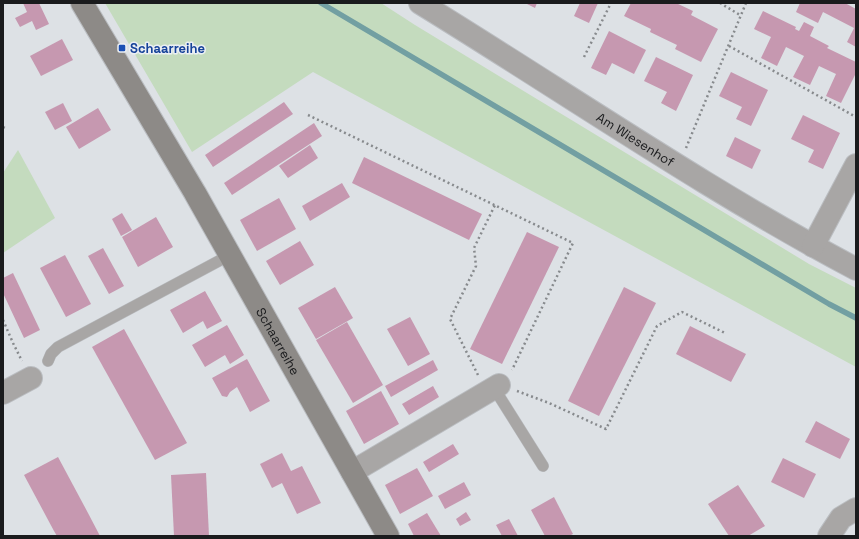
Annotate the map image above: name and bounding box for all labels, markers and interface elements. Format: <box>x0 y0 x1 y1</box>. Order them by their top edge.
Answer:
place label: Schaarreihe <box>130 40 205 57</box>
marker: Schaarreihe <box>117 43 127 53</box>
street label: Am Wiesenhof <box>593 109 678 171</box>
street label: Schaarreihe <box>252 305 304 378</box>

